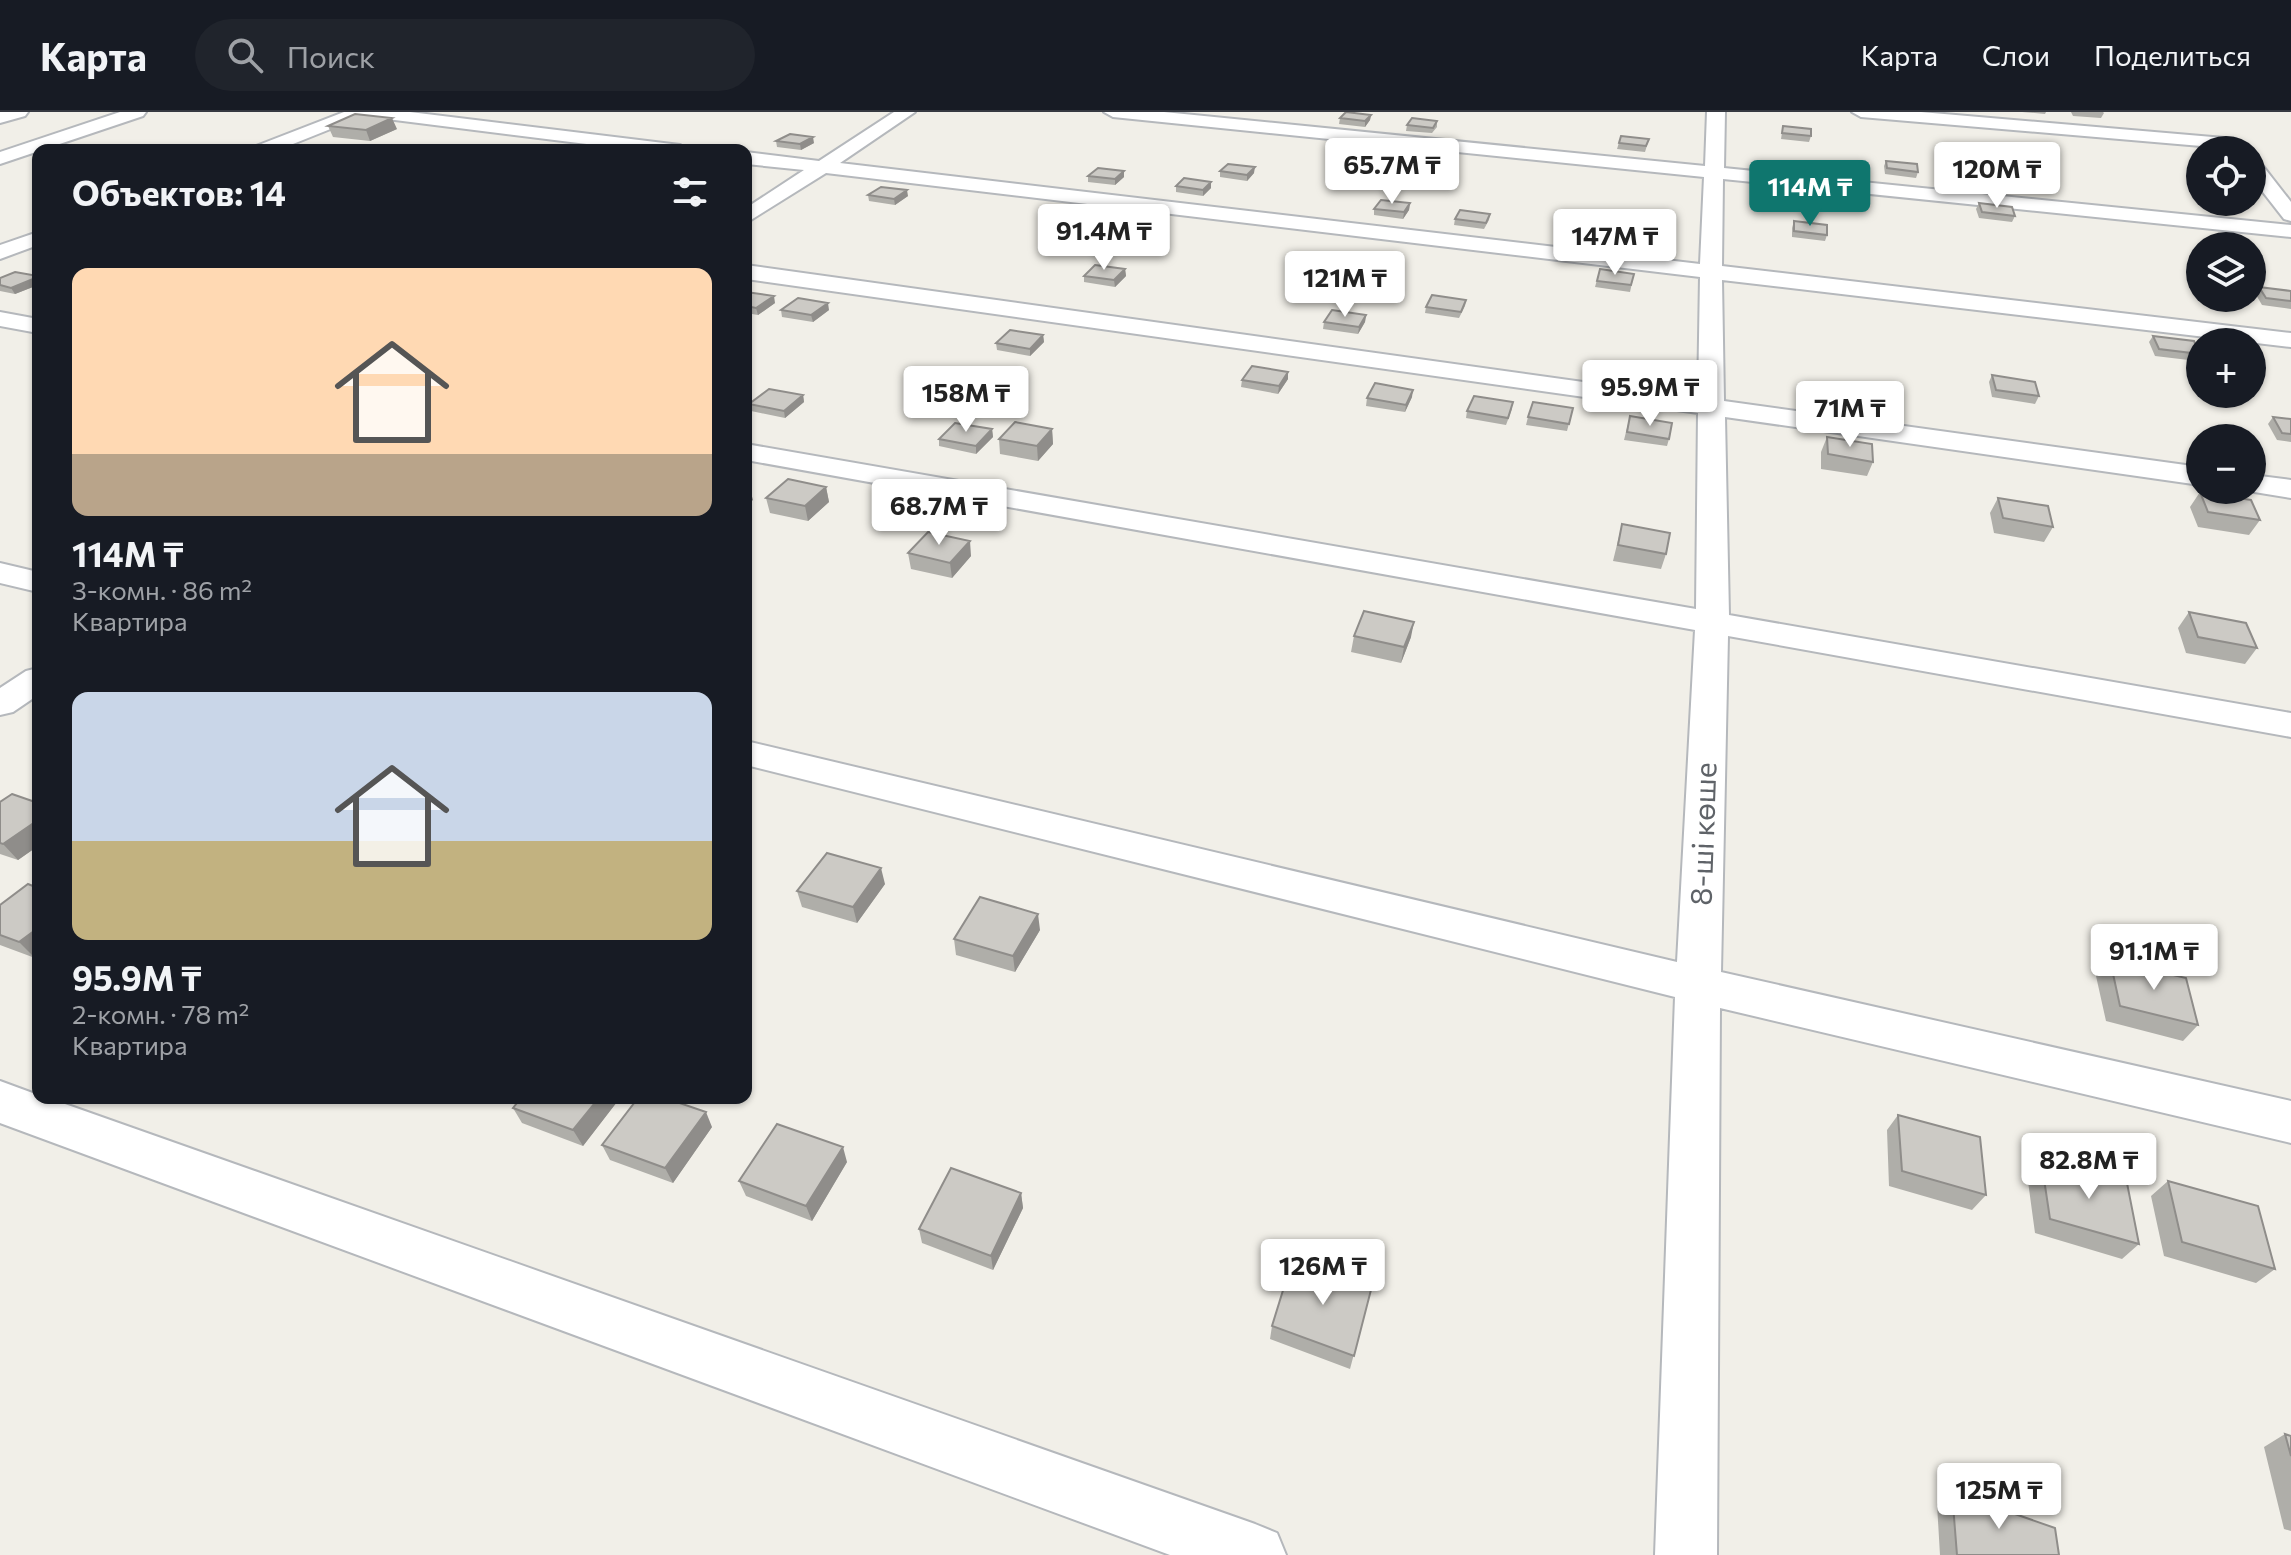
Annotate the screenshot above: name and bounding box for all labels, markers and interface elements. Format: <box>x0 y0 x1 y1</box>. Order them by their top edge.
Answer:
search box <box>195 19 755 91</box>
text: Карта <box>40 32 147 79</box>
icon: search <box>223 33 267 77</box>
text: Поиск <box>287 37 375 74</box>
text: Карта <box>1861 38 1938 72</box>
text: Слои <box>1982 38 2050 72</box>
text: Поделиться <box>2094 38 2251 72</box>
map controls <box>2186 136 2266 504</box>
button: locate <box>2186 136 2266 216</box>
pin: 65.7M ₸ <box>1318 138 1466 206</box>
pin: 120M ₸ <box>1932 142 2062 210</box>
text: 65.7M ₸ <box>1343 148 1441 179</box>
text: 120M ₸ <box>1952 152 2042 183</box>
pin: 114M ₸ <box>1745 160 1875 228</box>
icon: filters <box>668 170 712 214</box>
text: 114M ₸ <box>1767 170 1853 201</box>
text: Объектов: 14 <box>72 171 286 213</box>
pin: 91.4M ₸ <box>1030 204 1178 272</box>
pin: 147M ₸ <box>1550 209 1680 277</box>
text: 91.4M ₸ <box>1056 214 1152 245</box>
text: 147M ₸ <box>1571 219 1659 250</box>
button: layers <box>2186 232 2266 312</box>
pin: 121M ₸ <box>1280 251 1410 319</box>
text: 121M ₸ <box>1303 261 1387 292</box>
icon: home <box>320 320 464 464</box>
button: + <box>2186 328 2266 408</box>
pin: 95.9M ₸ <box>1576 360 1724 428</box>
pin: 158M ₸ <box>901 366 1031 434</box>
text: 95.9M ₸ <box>1600 370 1700 401</box>
text: 158M ₸ <box>922 376 1010 407</box>
pin: 71M ₸ <box>1794 381 1906 449</box>
text: 71M ₸ <box>1814 391 1886 422</box>
button: − <box>2186 424 2266 504</box>
pin: 68.7M ₸ <box>865 479 1013 547</box>
text: 68.7M ₸ <box>890 489 988 520</box>
text: 114M ₸ <box>72 532 184 574</box>
text: 3-комн. · 86 m² <box>72 574 252 605</box>
text: Квартира <box>72 605 188 636</box>
icon: home <box>320 744 464 888</box>
street label: 8-ші көше <box>1681 762 1722 906</box>
pin: 91.1M ₸ <box>2080 924 2228 992</box>
text: 91.1M ₸ <box>2109 934 2199 965</box>
text: 95.9M ₸ <box>72 956 202 998</box>
text: 2-комн. · 78 m² <box>72 998 249 1029</box>
text: Квартира <box>72 1029 188 1060</box>
pin: 82.8M ₸ <box>2015 1133 2163 1201</box>
text: 82.8M ₸ <box>2039 1143 2139 1174</box>
pin: 126M ₸ <box>1258 1239 1388 1307</box>
text: 126M ₸ <box>1279 1249 1367 1280</box>
pin: 125M ₸ <box>1934 1463 2064 1531</box>
text: 125M ₸ <box>1955 1473 2043 1504</box>

